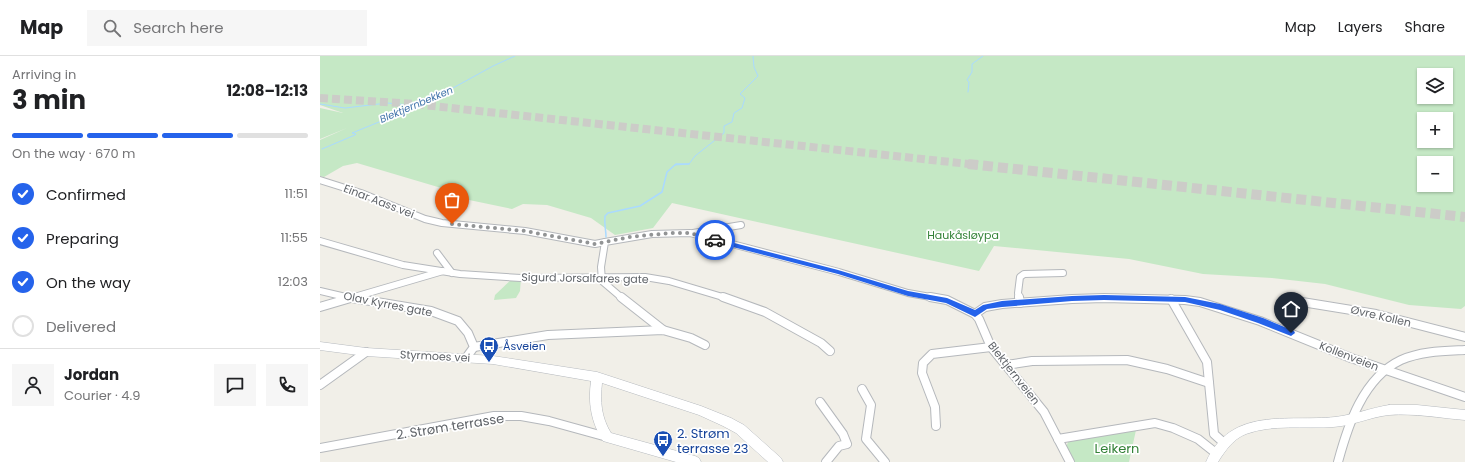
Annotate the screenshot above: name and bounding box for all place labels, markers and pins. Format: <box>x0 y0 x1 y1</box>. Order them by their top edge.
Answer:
pin <box>435 183 469 224</box>
pin <box>1274 292 1308 333</box>
bus stop icon: Åsveien <box>478 335 500 363</box>
place label: Åsveien <box>503 338 546 354</box>
place label: 2. Strøm terrasse 23 <box>677 424 749 458</box>
bus stop icon: 2. Strøm terrasse 23 <box>652 429 674 457</box>

